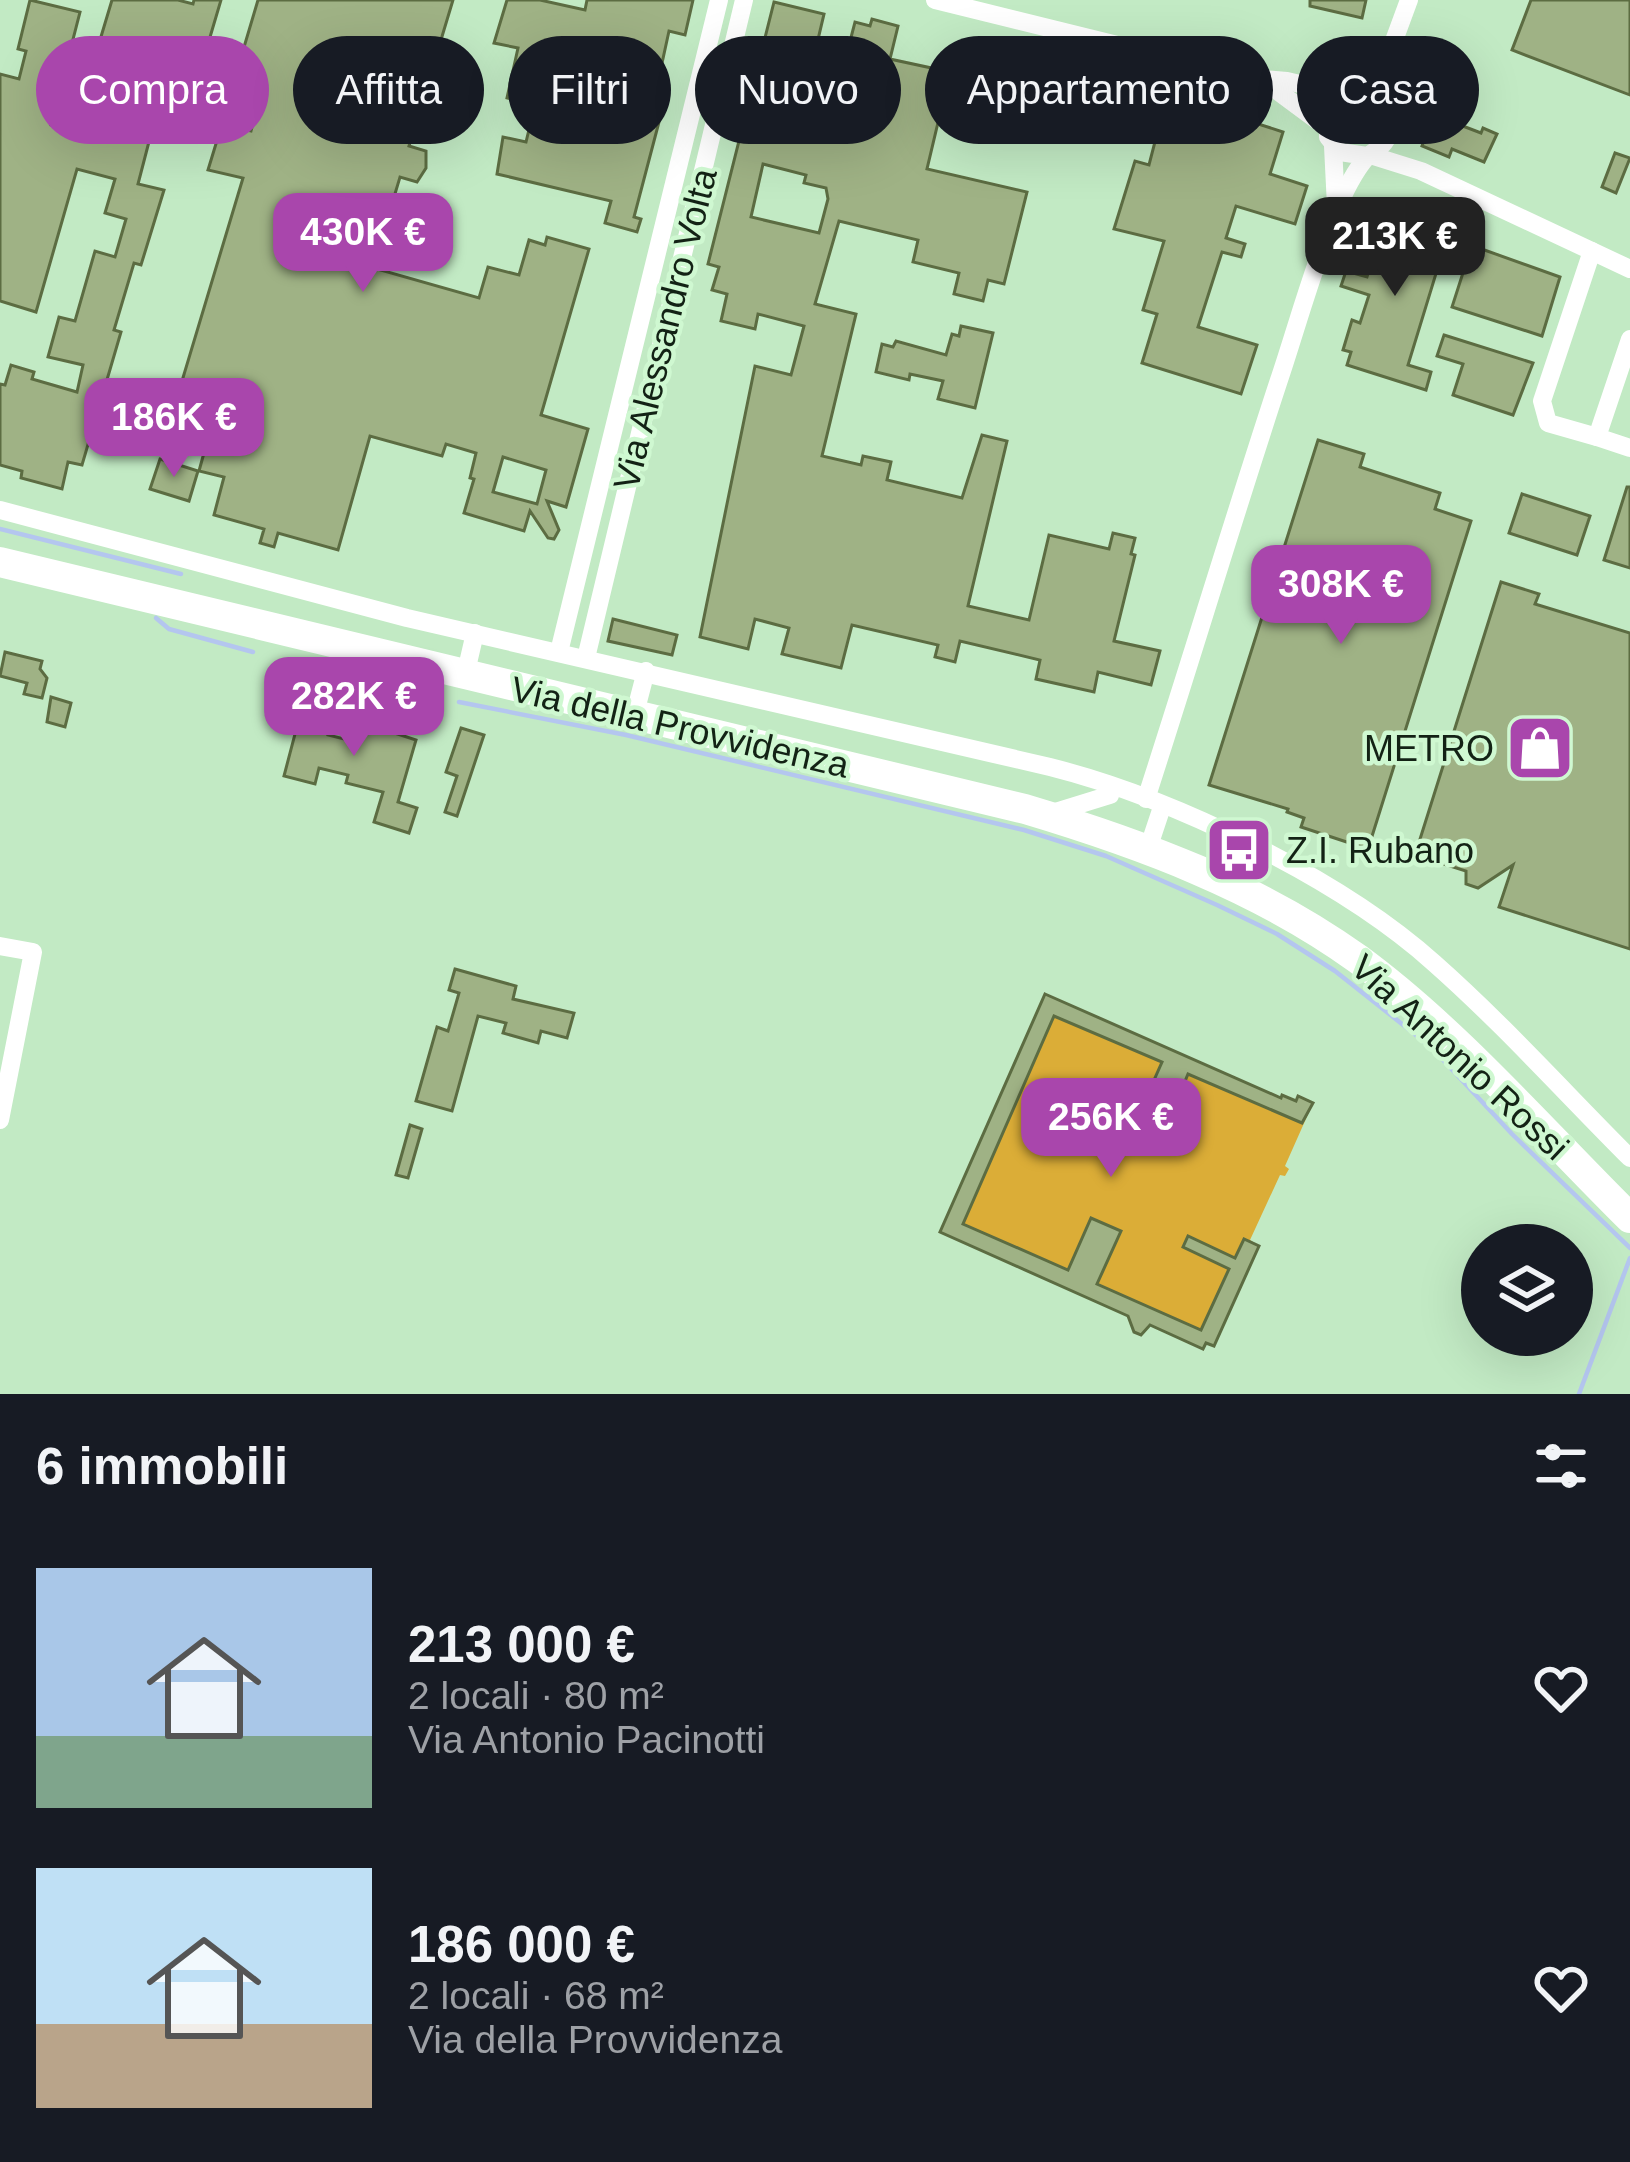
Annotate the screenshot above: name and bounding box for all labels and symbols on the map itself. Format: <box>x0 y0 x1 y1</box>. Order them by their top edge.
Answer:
street label: Via Alessandro Volta <box>605 163 725 494</box>
pin: 430K € <box>265 193 461 295</box>
pin: 213K € <box>1297 197 1493 299</box>
pin: 186K € <box>76 378 272 480</box>
pin: 308K € <box>1243 545 1439 647</box>
pin: 282K € <box>256 657 452 759</box>
street label: Via della Provvidenza <box>507 668 854 786</box>
shop icon: METRO <box>1505 713 1575 783</box>
place label: METRO <box>1364 728 1494 769</box>
bus stop icon: Z.I. Rubano <box>1204 815 1274 885</box>
place label: Z.I. Rubano <box>1286 830 1474 871</box>
street label: Via Antonio Rossi <box>1343 946 1577 1168</box>
pin: 256K € <box>1013 1078 1209 1180</box>

